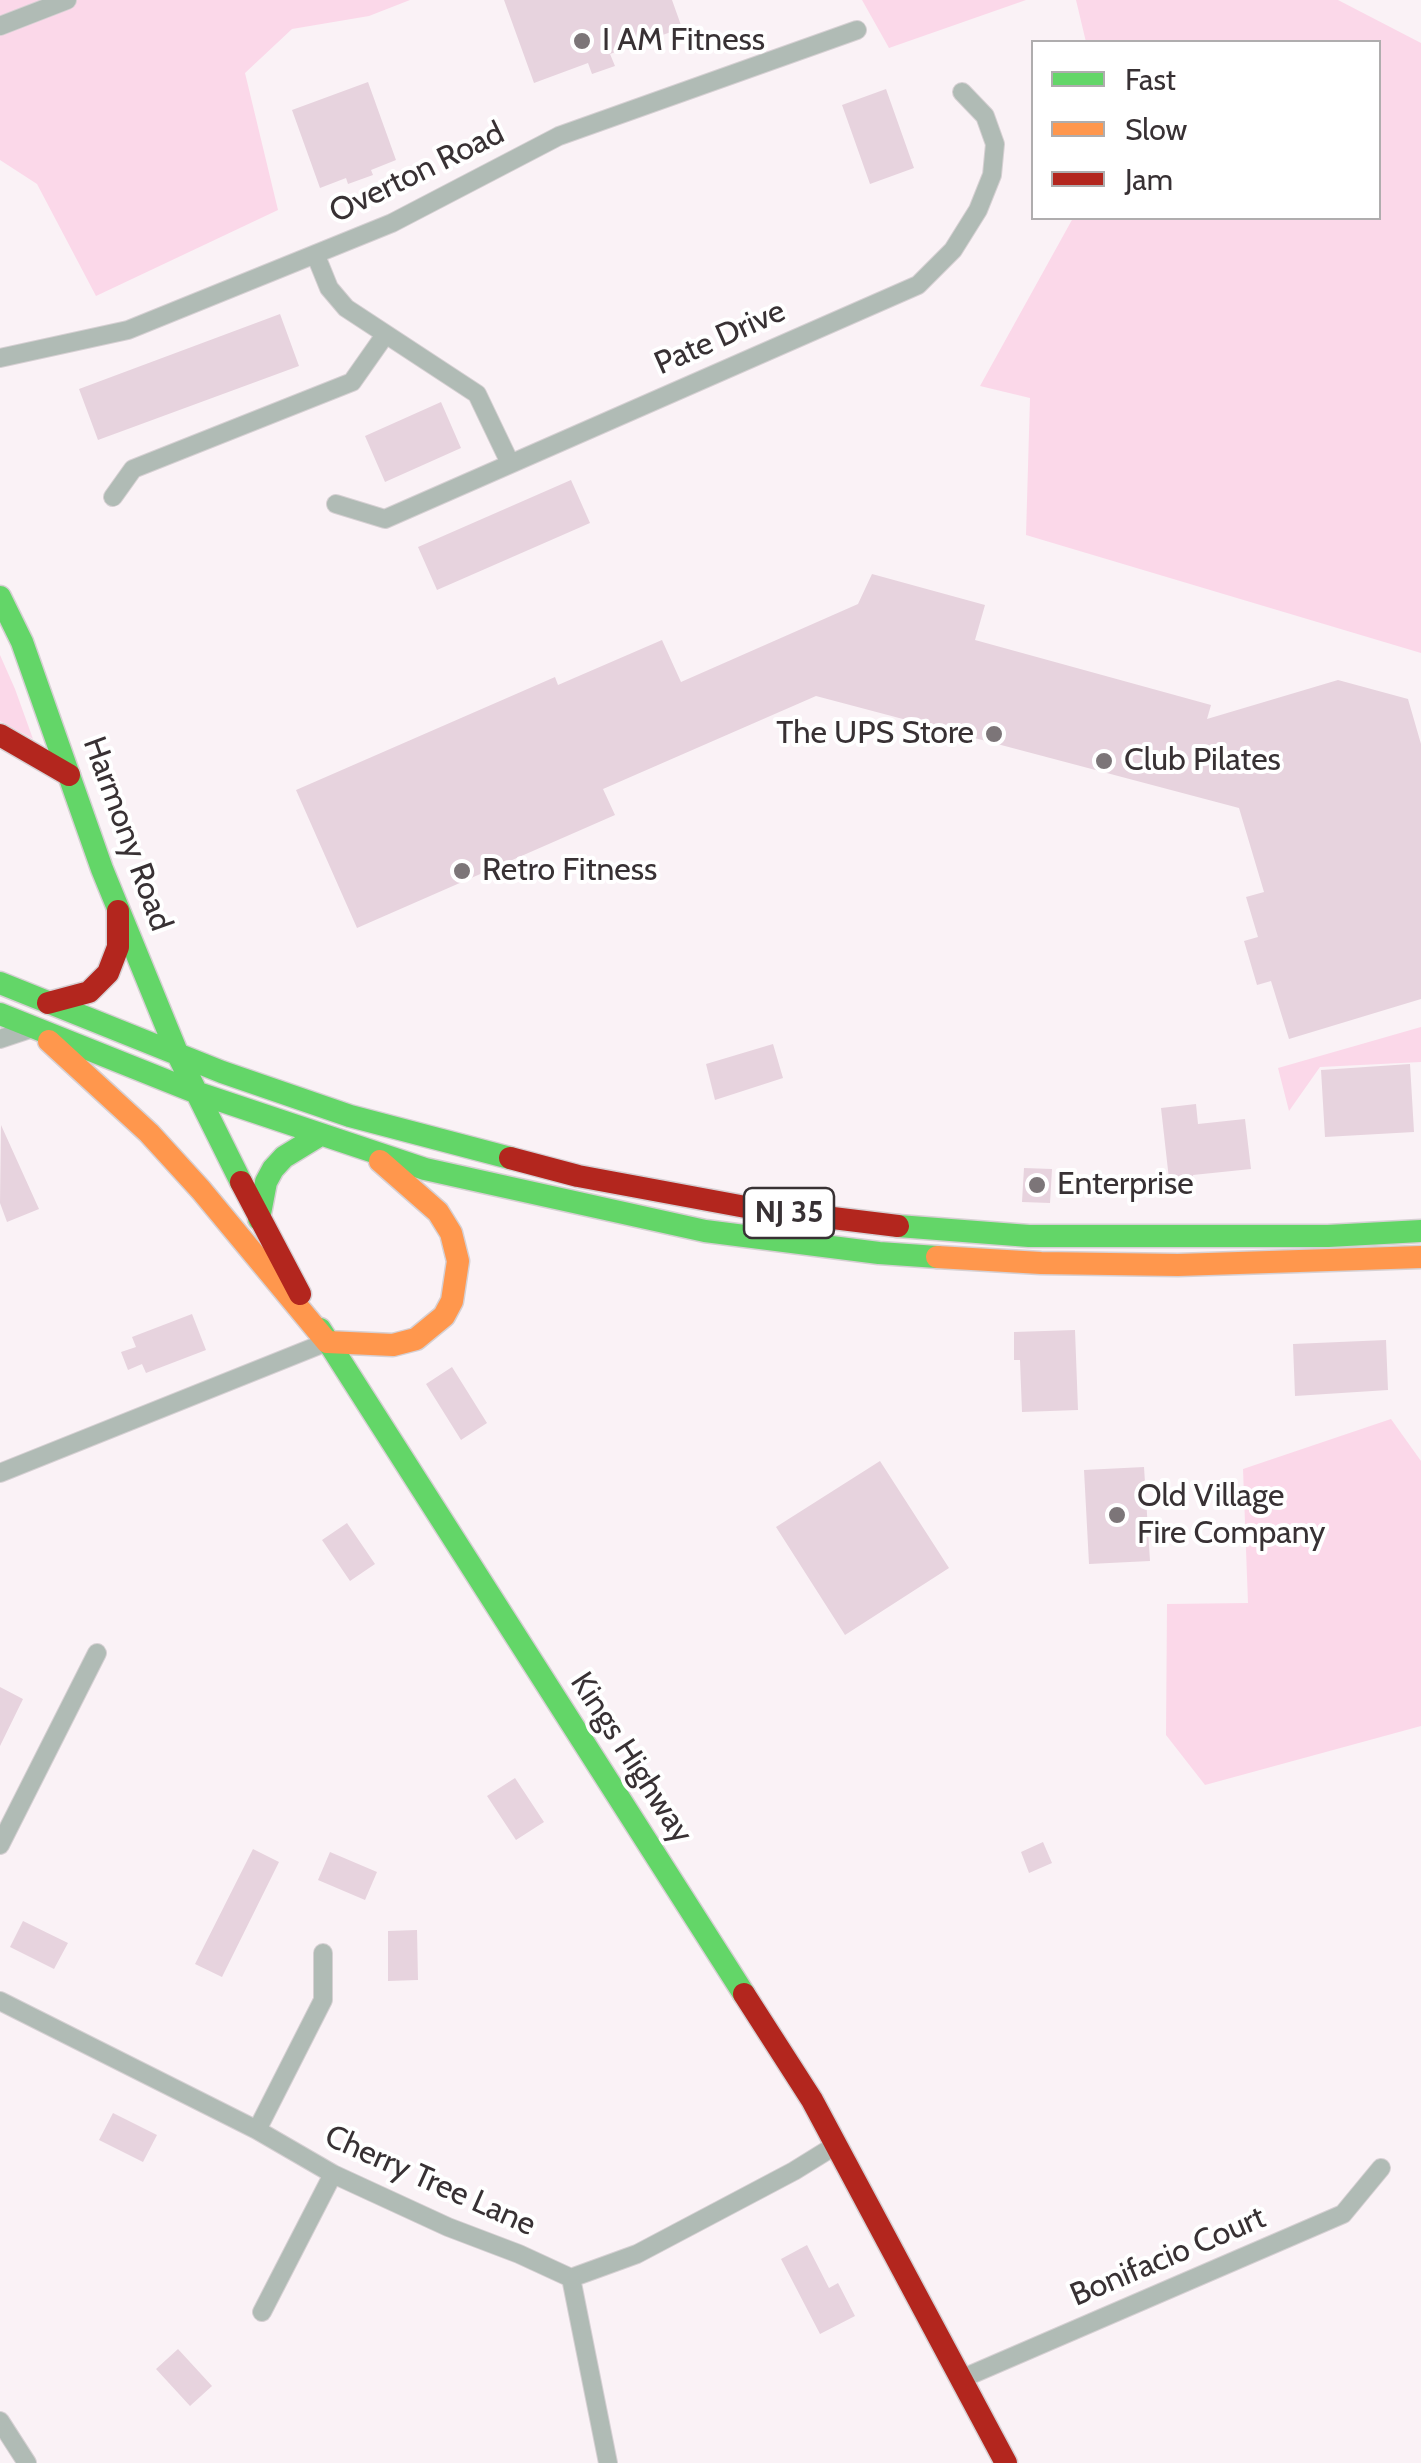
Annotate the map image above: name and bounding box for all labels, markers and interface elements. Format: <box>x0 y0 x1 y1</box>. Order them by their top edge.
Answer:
place label: I AM Fitness <box>602 22 765 60</box>
marker: I AM Fitness <box>571 30 593 52</box>
legend <box>1031 40 1381 220</box>
text: Fast <box>1125 61 1176 98</box>
text: Slow <box>1125 111 1187 148</box>
street label: Overton Road <box>323 114 511 232</box>
text: Jam <box>1125 161 1173 198</box>
street label: Pate Drive <box>649 292 791 384</box>
place label: The UPS Store <box>776 715 974 753</box>
marker: The UPS Store <box>983 723 1005 745</box>
street label: Harmony Road <box>74 732 180 936</box>
place label: Club Pilates <box>1124 742 1281 780</box>
marker: Club Pilates <box>1093 750 1115 772</box>
place label: Retro Fitness <box>482 852 657 890</box>
marker: Retro Fitness <box>451 860 473 882</box>
place label: Enterprise <box>1057 1166 1194 1204</box>
marker: Enterprise <box>1026 1174 1048 1196</box>
road number: NJ 35 <box>744 1188 834 1238</box>
place label: Old Village Fire Company <box>1137 1478 1325 1553</box>
marker: Old Village Fire Company <box>1106 1504 1128 1526</box>
street label: Kings Highway <box>562 1665 700 1851</box>
street label: Cherry Tree Lane <box>319 2117 541 2245</box>
street label: Bonifacio Court <box>1065 2199 1271 2315</box>

